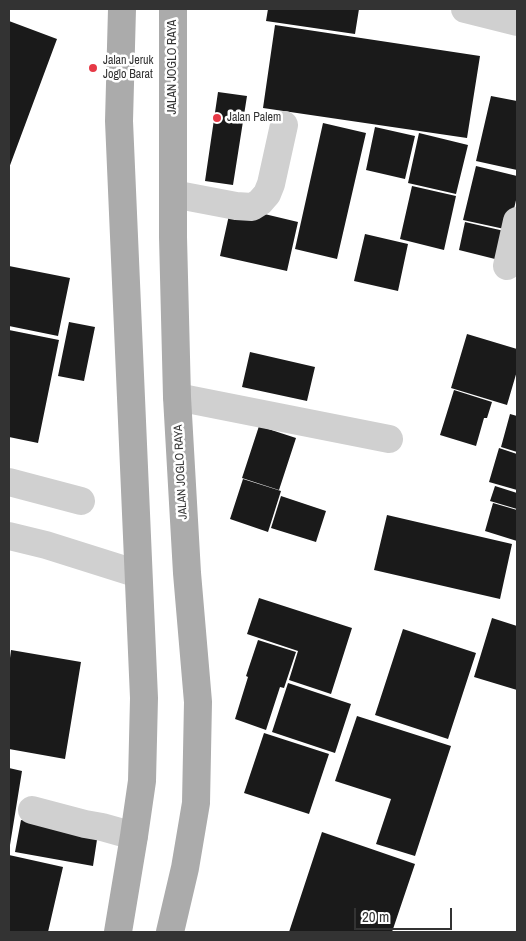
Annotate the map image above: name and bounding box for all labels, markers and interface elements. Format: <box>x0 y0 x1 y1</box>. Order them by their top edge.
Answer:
street label: JALAN JOGLO RAYA <box>166 20 180 114</box>
place label: Jalan Jeruk Joglo Barat <box>103 54 153 82</box>
marker: Jalan Jeruk Joglo Barat <box>87 62 99 74</box>
place label: Jalan Palem <box>227 111 281 125</box>
marker: Jalan Palem <box>211 112 223 124</box>
street label: JALAN JOGLO RAYA <box>171 424 191 520</box>
scale bar <box>356 898 454 930</box>
text: 20 m <box>362 906 389 927</box>

